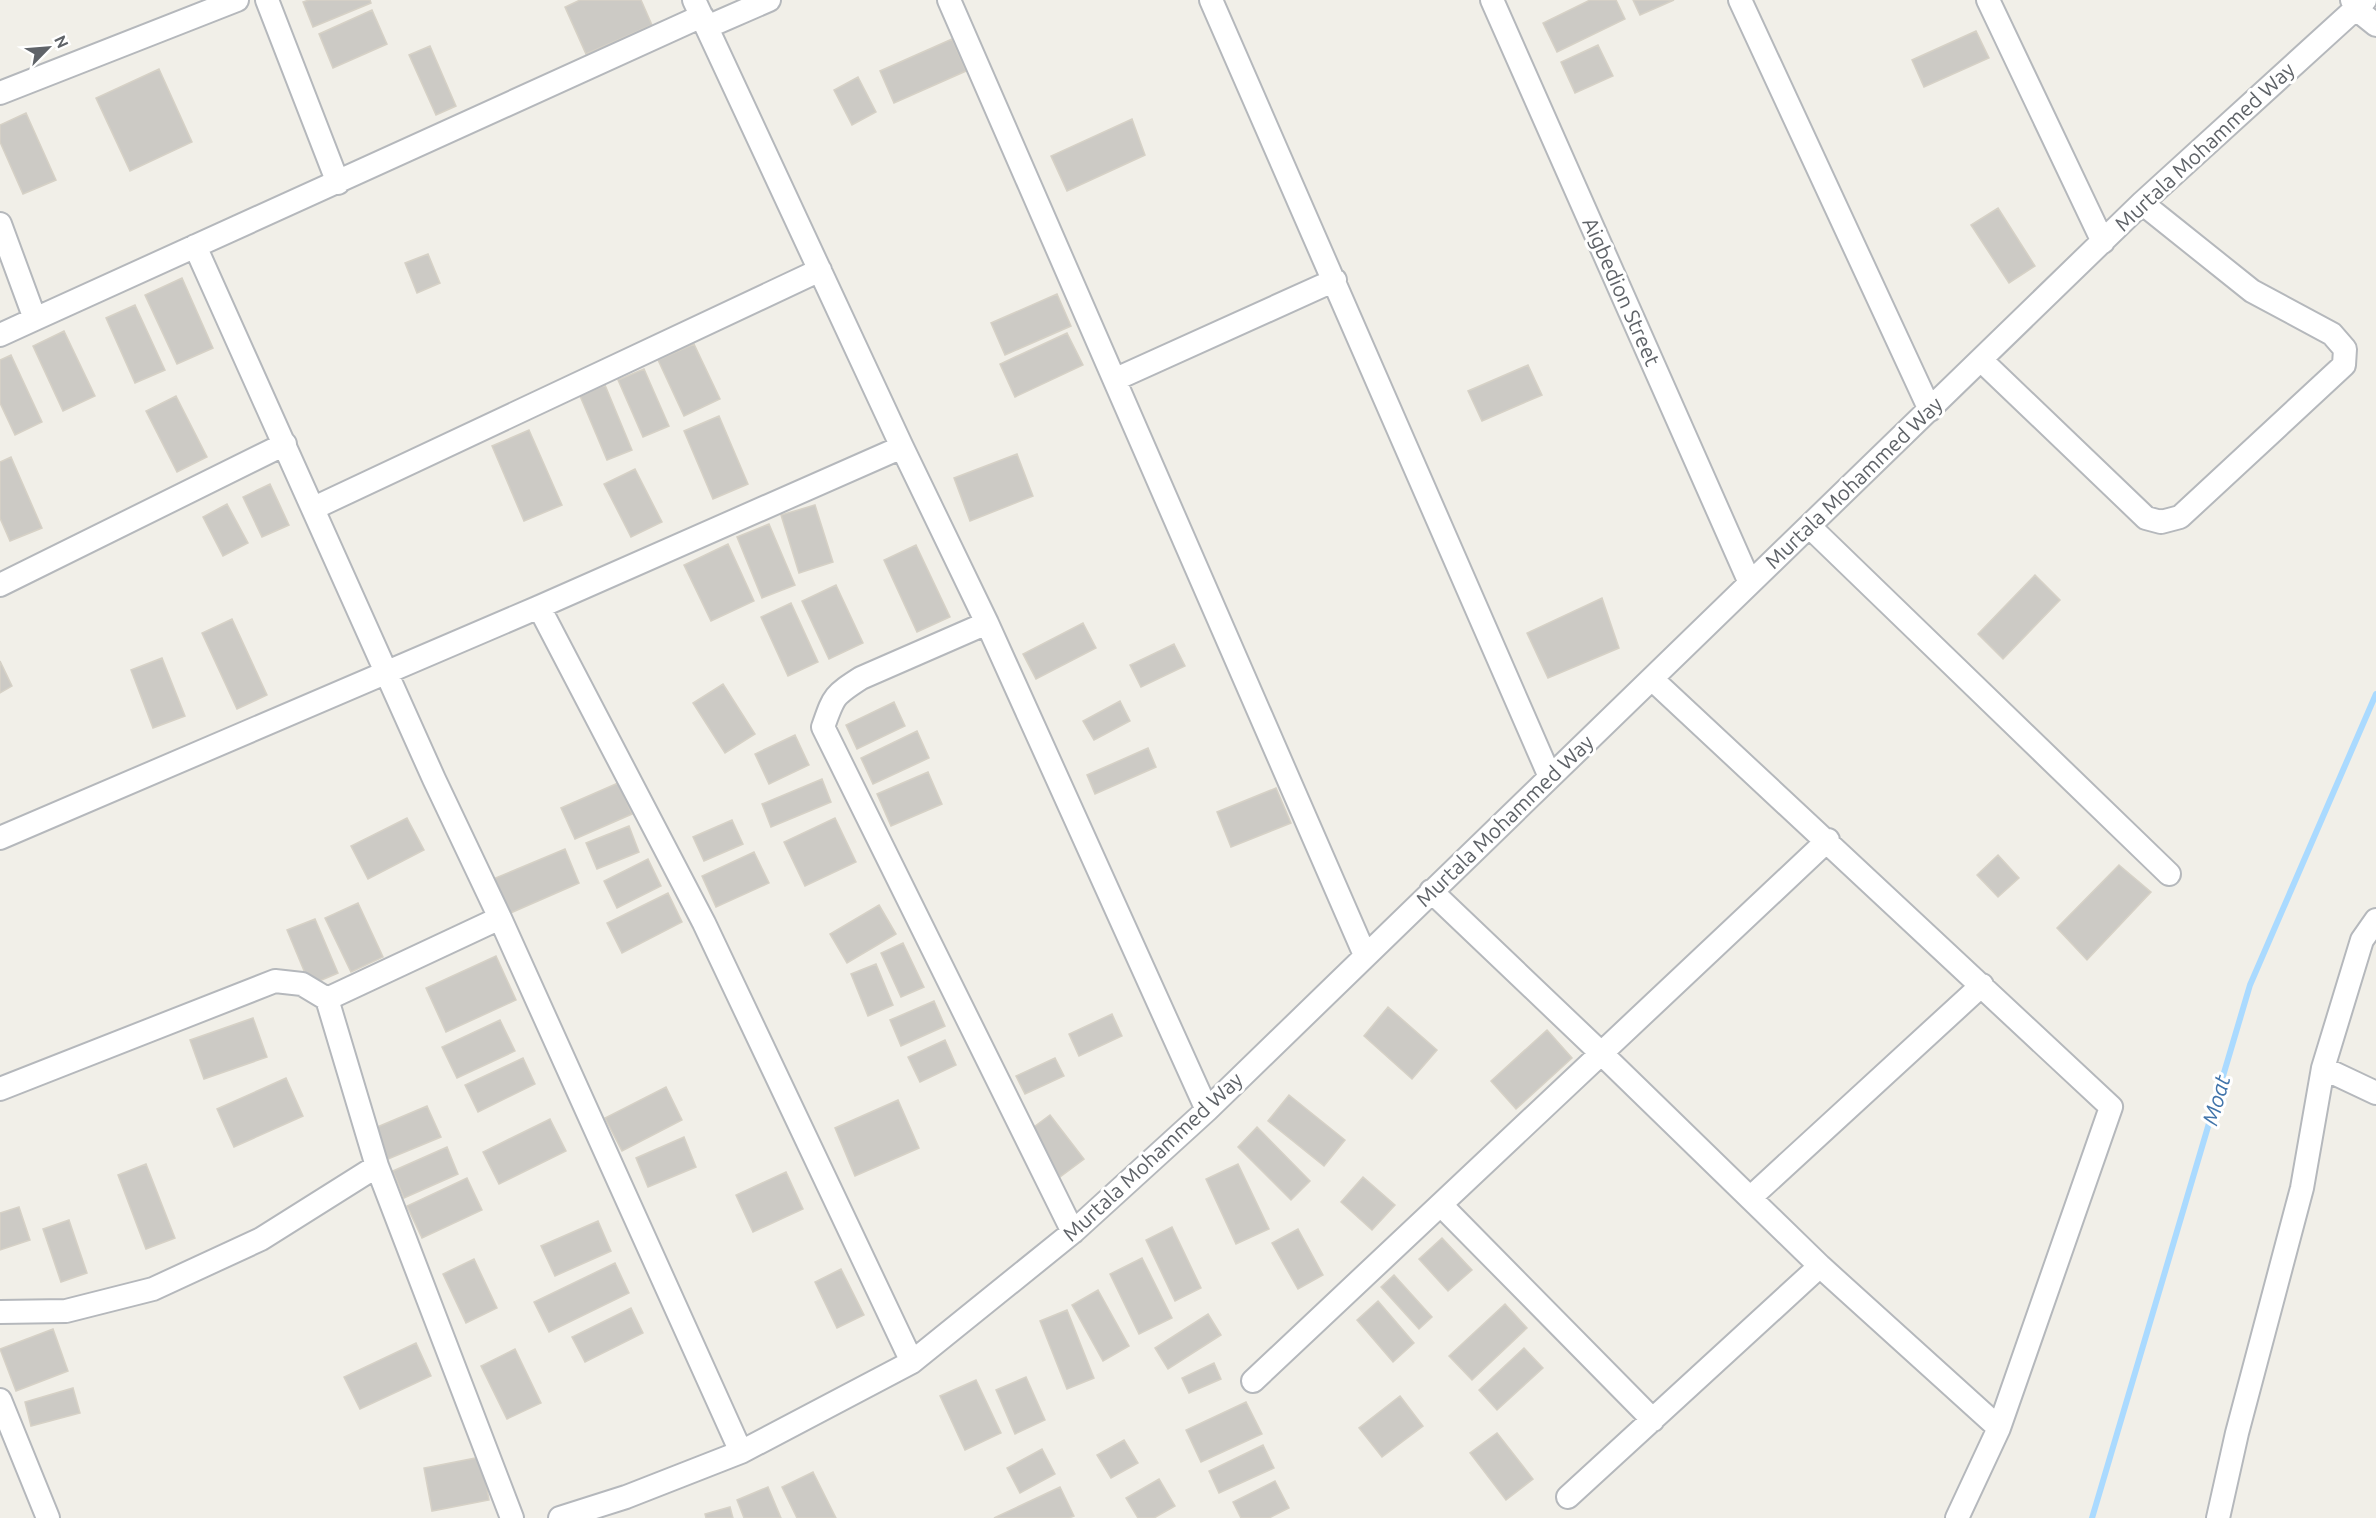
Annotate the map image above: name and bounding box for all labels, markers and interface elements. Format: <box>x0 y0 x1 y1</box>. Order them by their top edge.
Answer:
north arrow <box>18 18 78 78</box>
text: N <box>51 32 72 51</box>
street label: Murtala Mohammed Way <box>2110 57 2299 236</box>
street label: Aigbedion Street <box>1578 214 1665 369</box>
street label: Murtala Mohammed Way <box>1760 391 1947 573</box>
street label: Murtala Mohammed Way <box>1411 729 1598 911</box>
street label: Murtala Mohammed Way <box>1058 1067 1247 1246</box>
water label: Moat <box>2196 1072 2235 1128</box>

